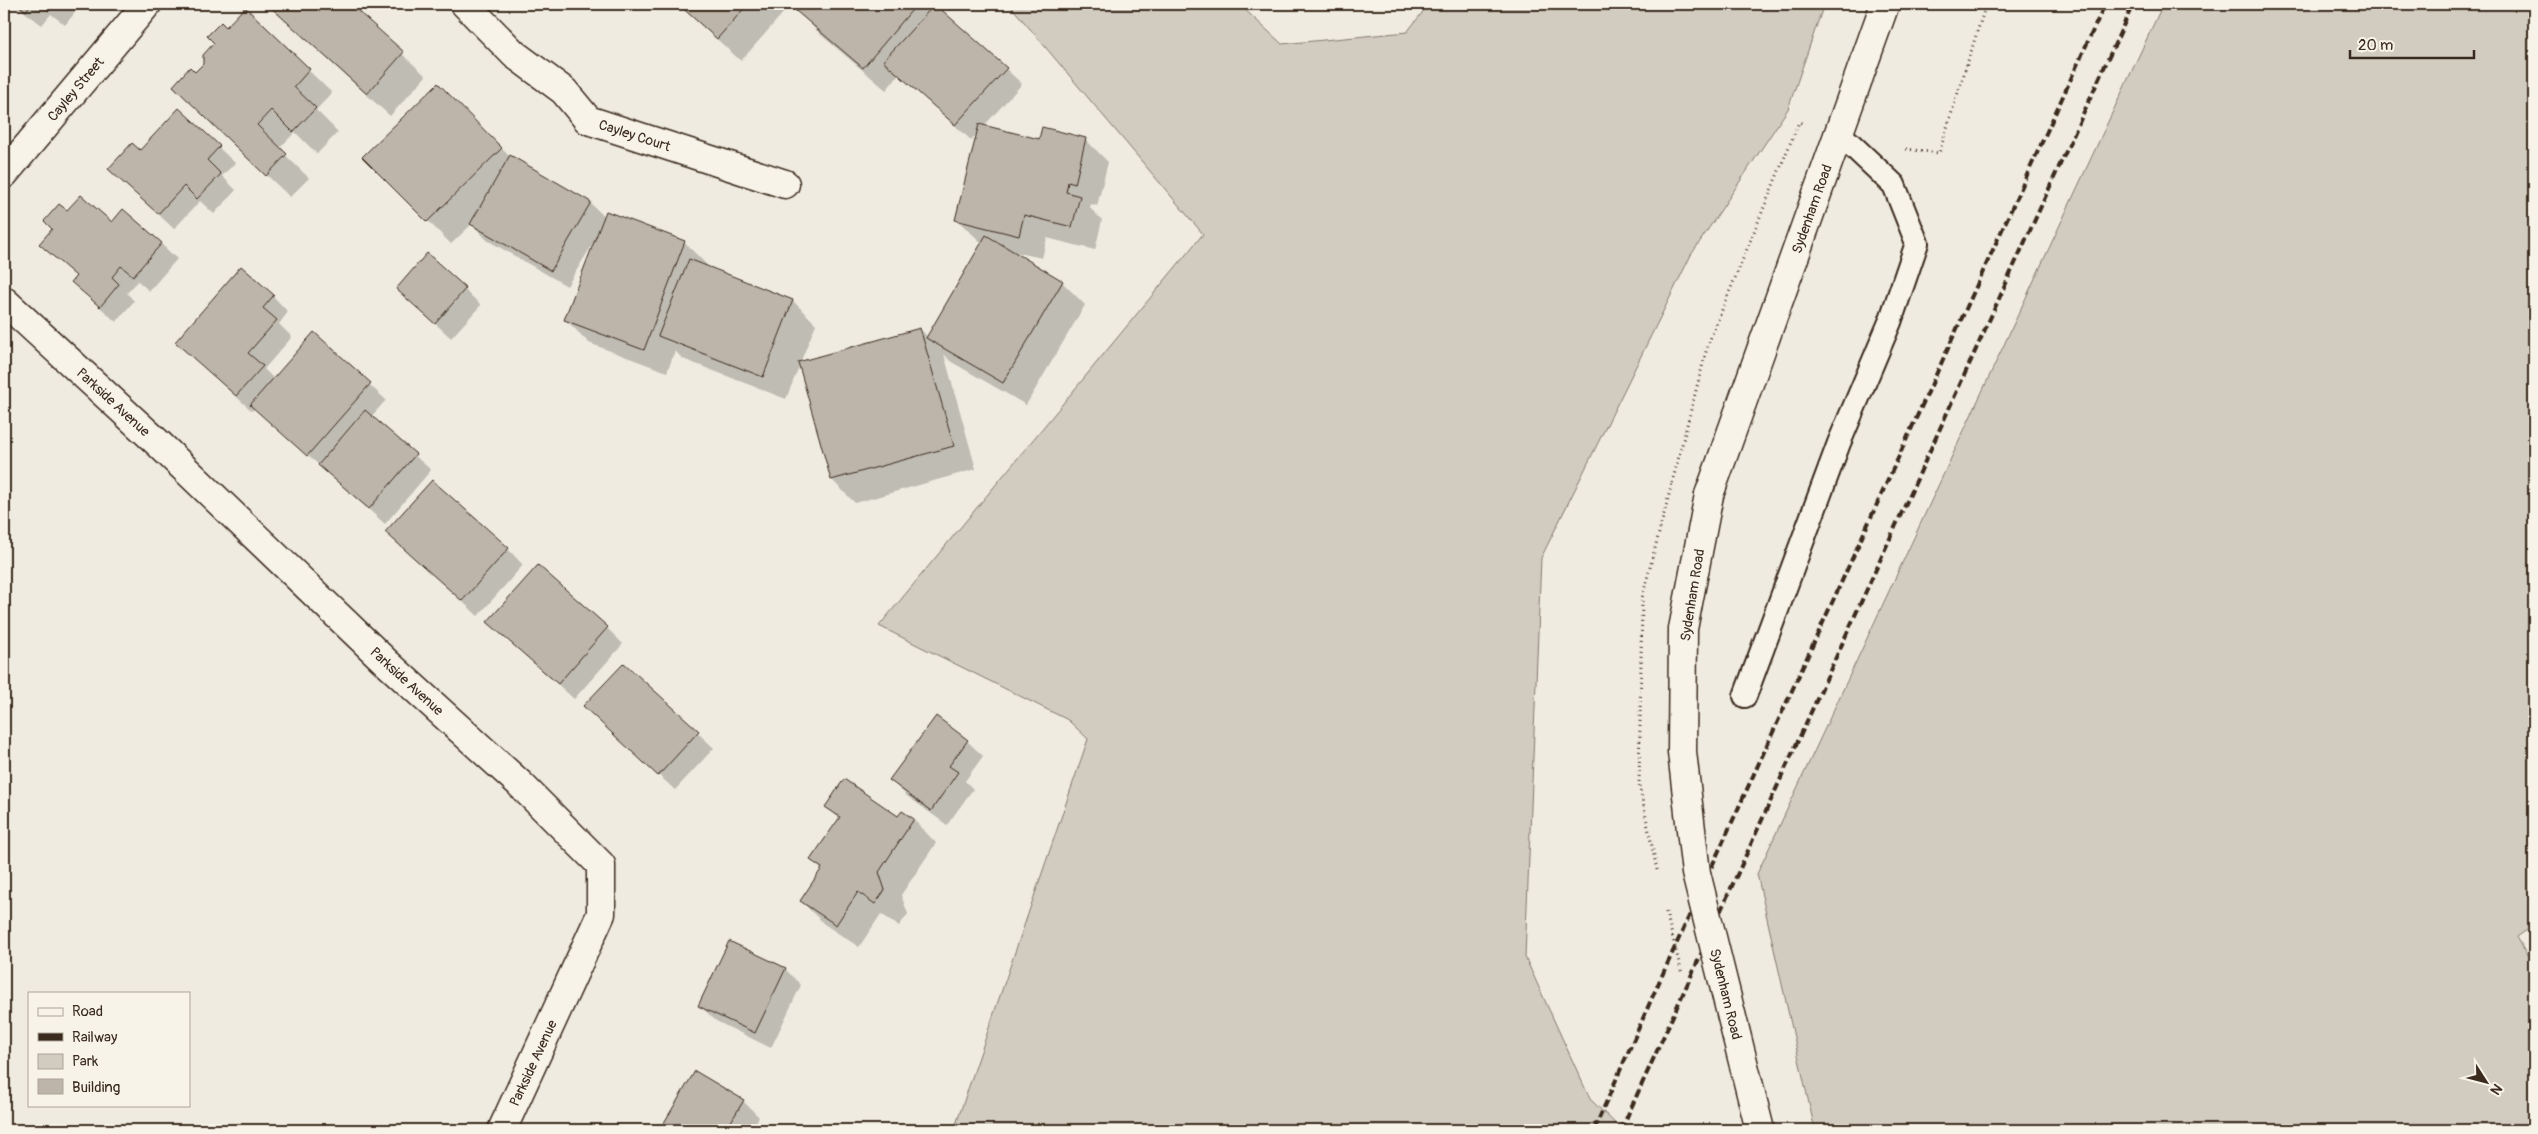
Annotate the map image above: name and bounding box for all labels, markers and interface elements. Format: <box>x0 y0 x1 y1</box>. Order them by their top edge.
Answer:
scale bar <box>2350 28 2474 60</box>
text: 20 m <box>2358 36 2393 55</box>
street label: Cayley Street <box>44 54 108 125</box>
street label: Cayley Court <box>597 116 673 155</box>
street label: Sydenham Road <box>1788 162 1836 256</box>
street label: Parkside Avenue <box>73 364 153 440</box>
street label: Sydenham Road <box>1677 548 1708 642</box>
street label: Parkside Avenue <box>367 644 447 719</box>
street label: Sydenham Road <box>1706 947 1745 1042</box>
legend <box>28 992 190 1106</box>
text: Road <box>72 1002 103 1021</box>
street label: Parkside Avenue <box>506 1017 561 1109</box>
text: Railway <box>72 1028 118 1047</box>
text: Park <box>72 1052 99 1071</box>
north arrow <box>2460 1056 2510 1106</box>
text: Building <box>72 1078 120 1097</box>
text: N <box>2486 1081 2506 1098</box>

